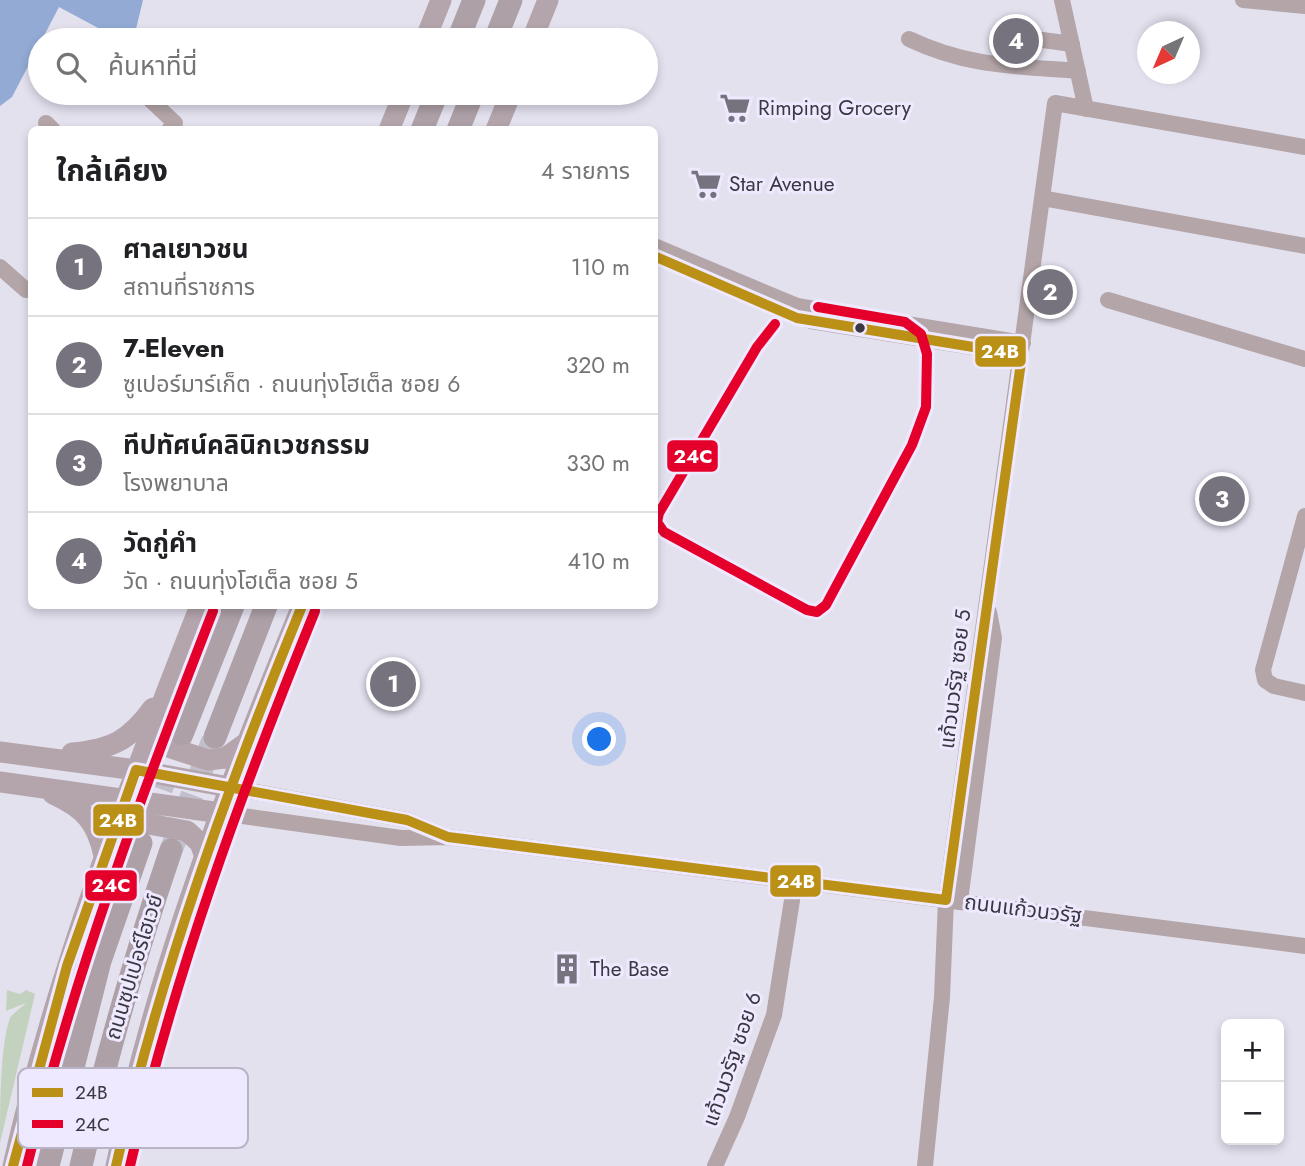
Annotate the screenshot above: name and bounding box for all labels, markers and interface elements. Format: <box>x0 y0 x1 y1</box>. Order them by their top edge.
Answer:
pin: 4 <box>993 15 1039 67</box>
north arrow <box>1137 21 1200 84</box>
search box <box>28 28 658 105</box>
text: ค้นหาที่นี่ <box>108 47 198 85</box>
icon: search <box>52 48 90 86</box>
supermarket icon: Rimping Grocery <box>718 91 752 125</box>
place label: Rimping Grocery <box>758 93 912 123</box>
text: ใกล้เคียง <box>56 149 168 192</box>
text: 4 รายการ <box>541 154 630 188</box>
supermarket icon: Star Avenue <box>689 167 723 201</box>
place label: Star Avenue <box>729 169 835 199</box>
text: ศาลเยาวชน <box>123 230 249 268</box>
text: 1 <box>73 250 85 284</box>
text: 110 m <box>571 250 630 284</box>
pin: 2 <box>1027 266 1073 318</box>
text: สถานที่ราชการ <box>123 270 255 304</box>
unlabelled marker <box>853 321 867 335</box>
text: 7-Eleven <box>123 329 225 367</box>
line badge: 24B <box>974 335 1027 368</box>
text: 24B <box>981 338 1019 365</box>
text: 2 <box>71 348 87 382</box>
text: 320 m <box>566 348 630 382</box>
text: ซูเปอร์มาร์เก็ต · ถนนทุ่งโฮเต็ล ซอย 6 <box>123 367 460 401</box>
text: ทีปทัศน์คลินิกเวชกรรม <box>123 426 370 464</box>
line badge: 24C <box>666 439 719 473</box>
text: 24C <box>673 443 713 470</box>
text: 3 <box>72 446 86 480</box>
text: 330 m <box>566 446 630 480</box>
text: โรงพยาบาล <box>123 466 229 500</box>
pin: 3 <box>1199 473 1245 525</box>
text: วัดกู่คำ <box>123 524 197 562</box>
text: 4 <box>71 544 87 578</box>
text: 410 m <box>568 544 630 578</box>
text: วัด · ถนนทุ่งโฮเต็ล ซอย 5 <box>123 564 358 598</box>
street label: แก้วนวรัฐ ซอย 5 <box>932 607 978 751</box>
pin: 1 <box>370 658 416 710</box>
your location <box>582 722 616 756</box>
line badge: 24B <box>92 803 145 837</box>
text: 24B <box>99 807 137 834</box>
line badge: 24B <box>769 864 822 898</box>
text: 24B <box>777 868 815 895</box>
line badge: 24C <box>84 869 138 902</box>
text: 24C <box>91 872 131 899</box>
street label: ถนนแก้วนวรัฐ <box>963 887 1083 931</box>
street label: ถนนซุปเปอร์ไฮเวย์ <box>98 891 170 1043</box>
building icon: The Base <box>550 952 584 986</box>
place label: The Base <box>590 954 669 984</box>
street label: แก้วนวรัฐ ซอย 6 <box>695 988 769 1130</box>
map controls <box>1221 1019 1284 1145</box>
button: + <box>1221 1019 1284 1082</box>
legend <box>18 1068 248 1148</box>
text: 24B <box>75 1079 108 1106</box>
button: − <box>1221 1082 1284 1145</box>
text: 24C <box>75 1111 110 1138</box>

